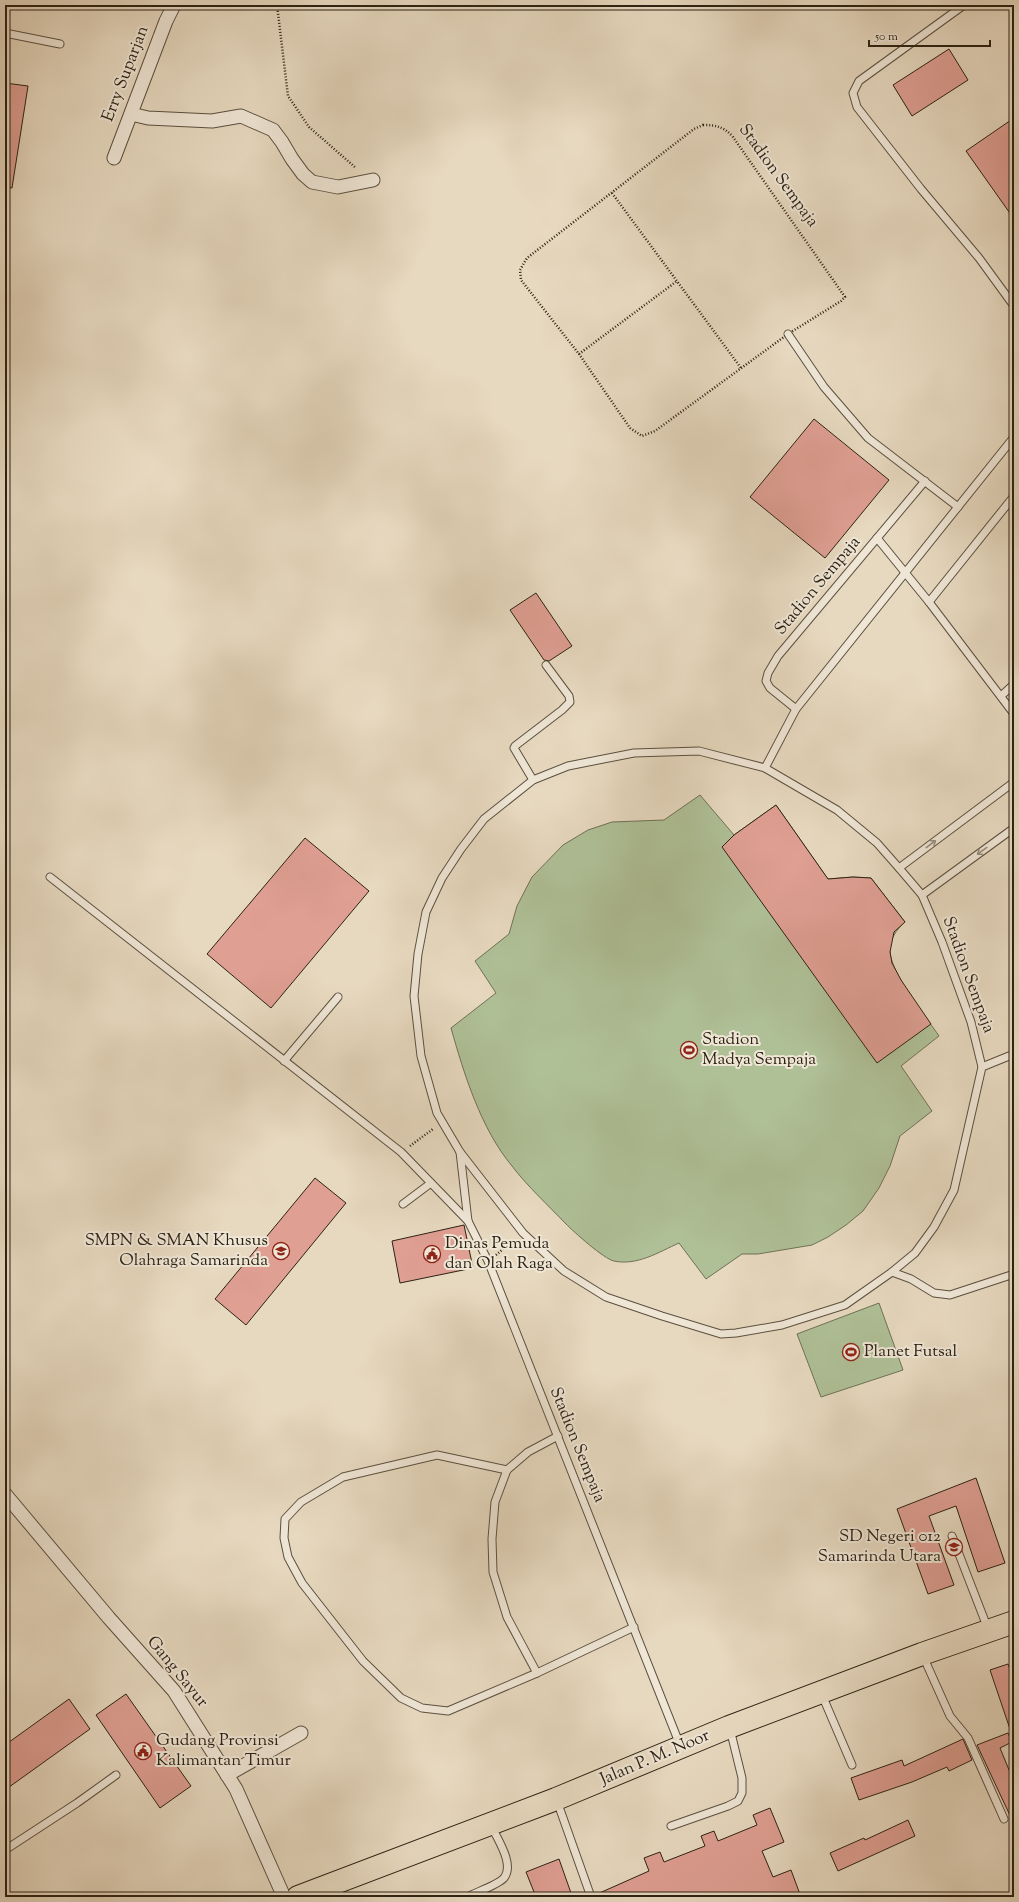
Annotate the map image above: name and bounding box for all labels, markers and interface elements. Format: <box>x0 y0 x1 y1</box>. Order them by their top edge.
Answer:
scale bar <box>869 22 990 48</box>
street label: Erry Suparjan <box>97 23 155 125</box>
text: 50 m <box>874 28 898 46</box>
street label: Stadion Sempaja <box>732 119 824 233</box>
street label: Stadion Sempaja <box>769 531 867 641</box>
one-way arrow <box>925 840 936 849</box>
one-way arrow <box>977 847 988 855</box>
street label: Stadion Sempaja <box>936 913 1000 1037</box>
place label: Stadion Madya Sempaja <box>702 1028 816 1072</box>
sports icon: Stadion Madya Sempaja <box>679 1040 699 1060</box>
place label: SMPN & SMAN Khusus Olahraga Samarinda <box>85 1229 268 1273</box>
place label: Dinas Pemuda dan Olah Raga <box>445 1232 553 1276</box>
school or university icon: SMPN & SMAN Khusus Olahraga Samarinda <box>271 1241 291 1261</box>
public building icon: Dinas Pemuda dan Olah Raga <box>422 1244 442 1264</box>
place label: Planet Futsal <box>864 1340 958 1364</box>
sports icon: Planet Futsal <box>841 1342 861 1362</box>
street label: Stadion Sempaja <box>543 1384 611 1506</box>
place label: SD Negeri 012 Samarinda Utara <box>818 1525 941 1569</box>
school or university icon: SD Negeri 012 Samarinda Utara <box>944 1537 964 1557</box>
street label: Gang Sayur <box>141 1631 214 1713</box>
street label: Jalan P. M. Noor <box>595 1724 714 1792</box>
place label: Gudang Provinsi Kalimantan Timur <box>156 1729 291 1773</box>
public building icon: Gudang Provinsi Kalimantan Timur <box>133 1741 153 1761</box>

